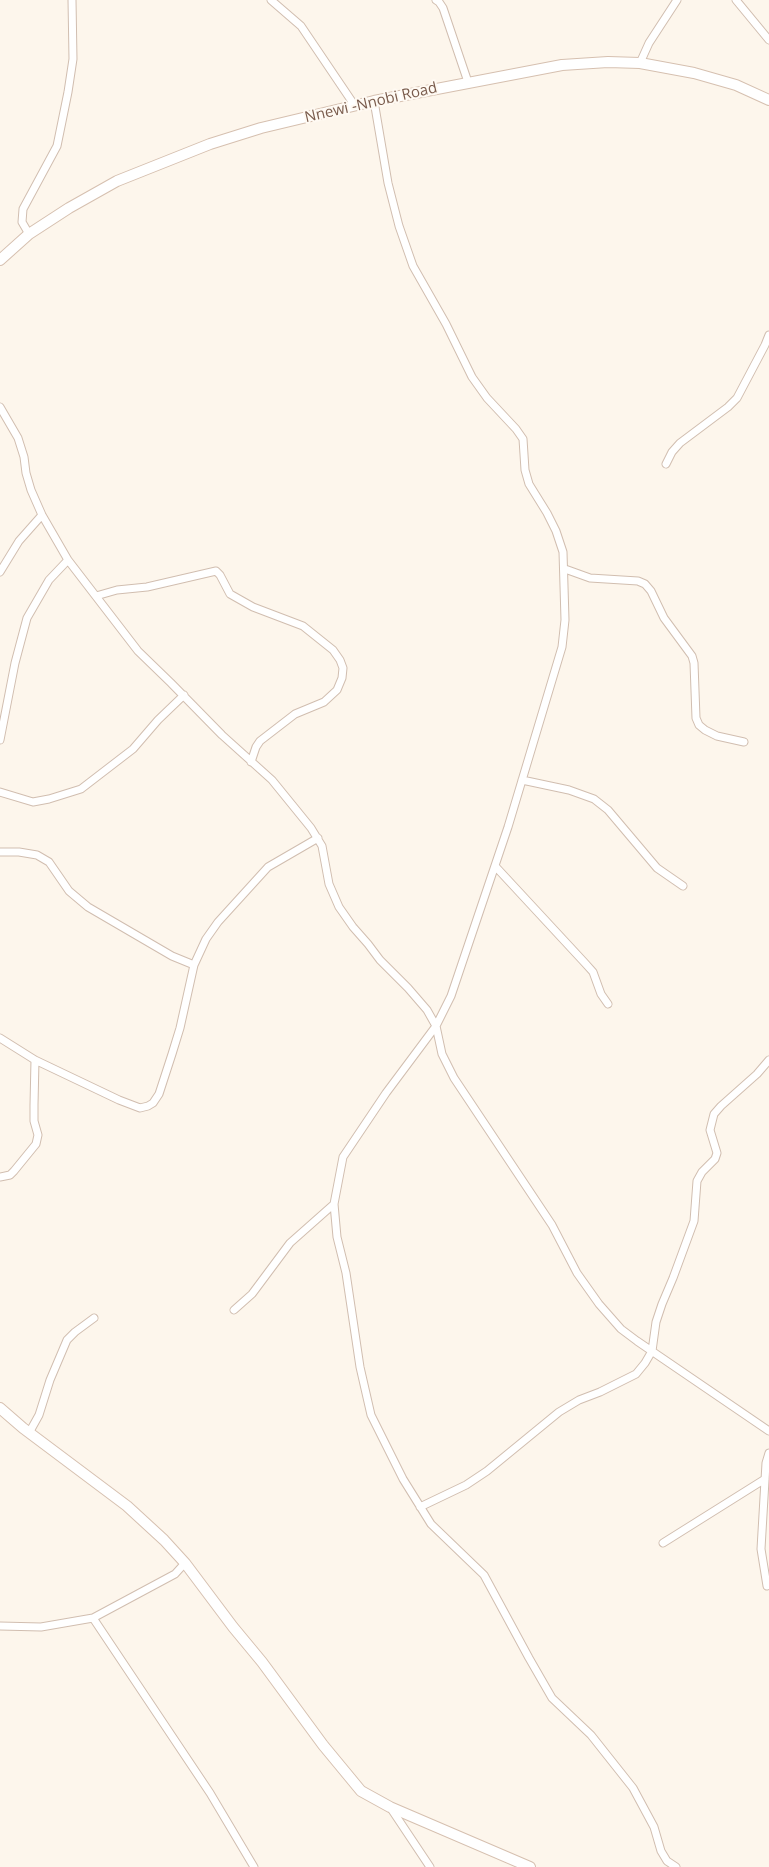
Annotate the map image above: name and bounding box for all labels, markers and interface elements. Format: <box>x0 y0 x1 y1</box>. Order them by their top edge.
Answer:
street label: Nnewi -Nnobi Road <box>303 79 439 127</box>

